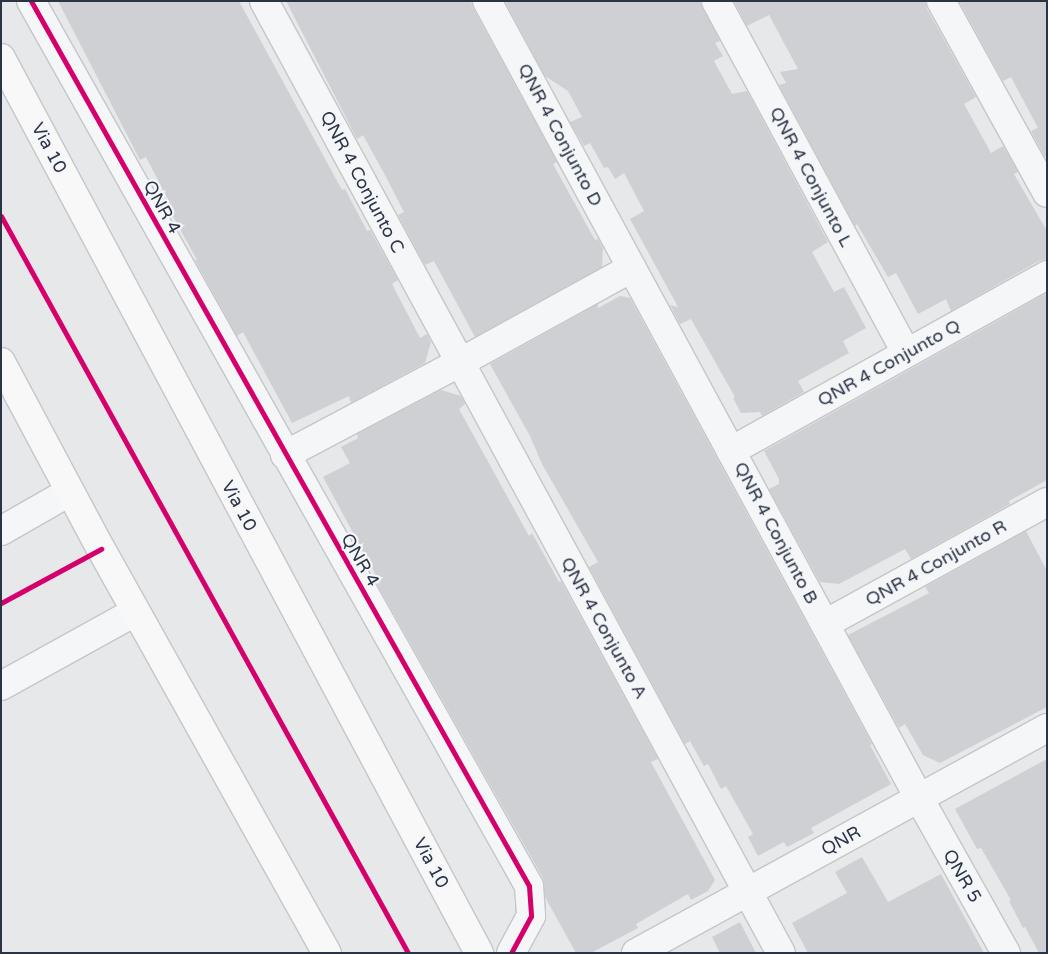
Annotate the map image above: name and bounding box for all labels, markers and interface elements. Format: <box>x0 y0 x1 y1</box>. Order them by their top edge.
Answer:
street label: QNR 4 Conjunto D <box>513 60 607 210</box>
street label: QNR 4 Conjunto L <box>765 103 857 251</box>
street label: QNR 4 Conjunto C <box>315 107 409 257</box>
street label: Via 10 <box>27 119 71 177</box>
street label: QNR 4 <box>139 176 185 238</box>
street label: QNR 4 Conjunto Q <box>814 315 964 411</box>
street label: QNR 4 Conjunto B <box>729 458 823 608</box>
street label: Via 10 <box>217 477 261 535</box>
street label: QNR 4 Conjunto R <box>862 515 1010 611</box>
street label: QNR 4 <box>336 530 384 590</box>
street label: QNR 4 Conjunto A <box>556 553 652 703</box>
street label: QNR <box>817 821 865 861</box>
street label: Via 10 <box>409 834 453 892</box>
street label: QNR 5 <box>938 846 986 906</box>

